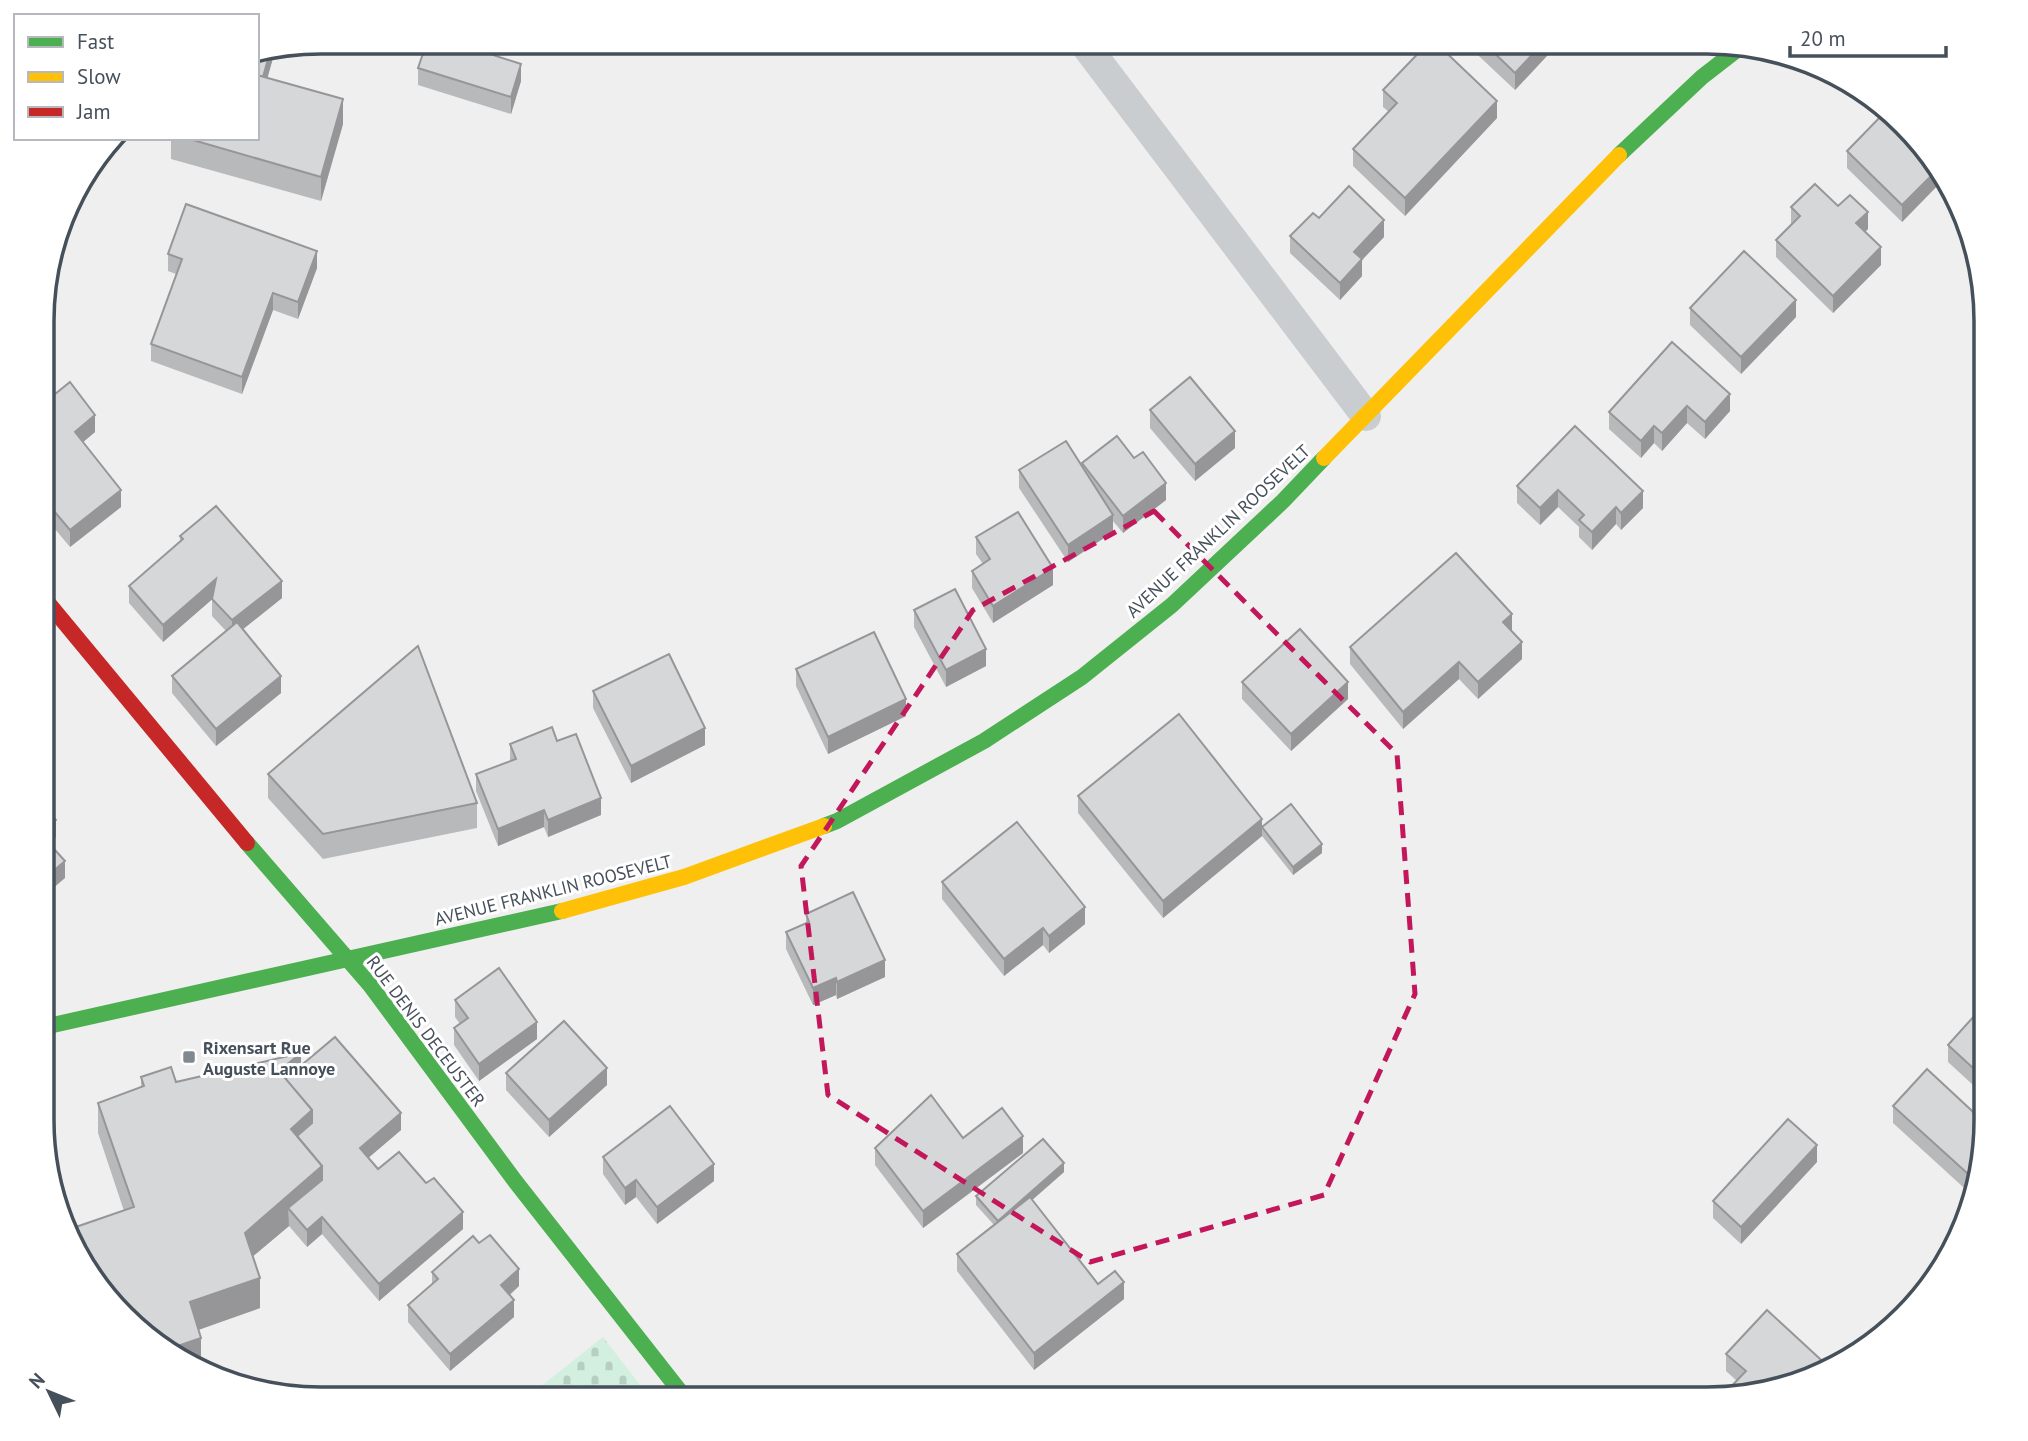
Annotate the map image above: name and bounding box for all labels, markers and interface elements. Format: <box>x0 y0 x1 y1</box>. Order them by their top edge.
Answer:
legend <box>14 14 259 140</box>
scale bar <box>1790 14 1946 58</box>
text: 20 m <box>1800 25 1846 52</box>
text: Fast <box>77 28 114 55</box>
text: Slow <box>77 63 121 90</box>
text: Jam <box>76 98 111 125</box>
street label: AVENUE FRANKLIN ROOSEVELT <box>1121 440 1315 622</box>
street label: AVENUE FRANKLIN ROOSEVELT <box>432 849 674 931</box>
street label: RUE DENIS DECEUSTER <box>362 951 490 1111</box>
place label: Rixensart Rue Auguste Lannoye <box>203 1036 335 1080</box>
marker: Rixensart Rue Auguste Lannoye <box>181 1049 197 1065</box>
north arrow <box>14 1357 84 1427</box>
text: N <box>24 1368 50 1393</box>

